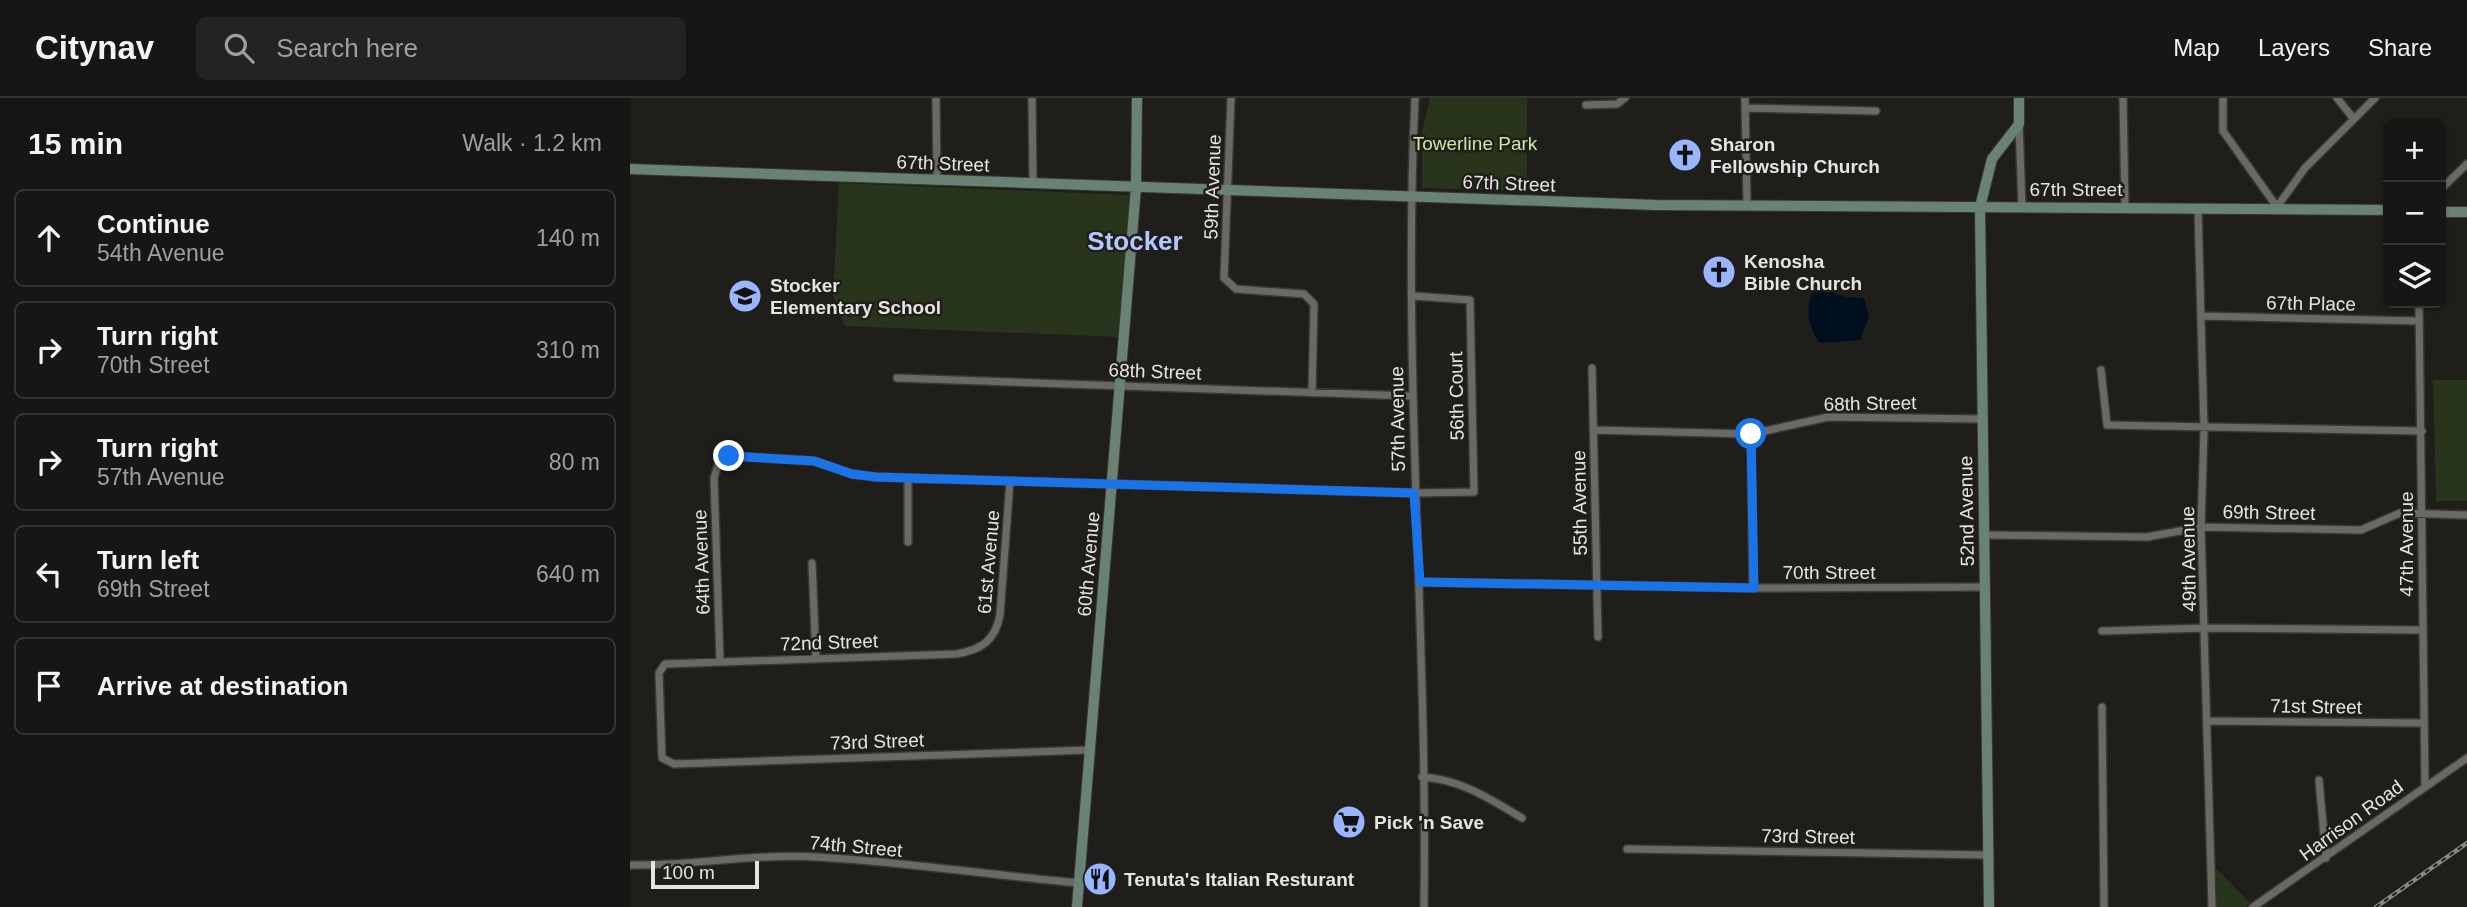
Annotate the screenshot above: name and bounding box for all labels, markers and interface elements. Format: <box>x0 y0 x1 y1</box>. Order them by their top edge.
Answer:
search box <box>196 17 686 80</box>
text: Citynav <box>35 29 154 66</box>
icon: search <box>220 29 258 67</box>
text: Search here <box>276 33 418 63</box>
text: Map <box>2173 34 2220 61</box>
text: Layers <box>2258 34 2330 61</box>
text: Share <box>2368 34 2432 61</box>
map controls <box>2383 119 2446 308</box>
button: + <box>2383 119 2446 182</box>
text: 15 min <box>28 127 123 160</box>
text: Walk · 1.2 km <box>462 130 602 156</box>
park label: Towerline Park <box>1413 133 1538 154</box>
street label: 59th Avenue <box>1200 134 1225 240</box>
place label: Sharon Fellowship Church <box>1710 134 1880 177</box>
church icon: Sharon Fellowship Church <box>1666 136 1704 174</box>
street label: 67th Street <box>896 151 991 176</box>
street label: 67th Street <box>1462 171 1557 196</box>
street label: 67th Street <box>2030 179 2123 200</box>
button: − <box>2383 182 2446 245</box>
text: Continue <box>97 209 210 239</box>
icon: ahead <box>30 219 68 257</box>
text: 140 m <box>536 225 600 251</box>
district label: Stocker <box>1087 226 1183 256</box>
text: 54th Avenue <box>97 240 224 266</box>
button: layers <box>2383 245 2446 308</box>
place label: Kenosha Bible Church <box>1744 251 1862 294</box>
church icon: Kenosha Bible Church <box>1700 253 1738 291</box>
place label: Stocker Elementary School <box>770 275 941 318</box>
school or university icon: Stocker Elementary School <box>726 277 764 315</box>
street label: 67th Place <box>2266 292 2356 315</box>
text: Turn right <box>97 321 218 351</box>
icon: right <box>30 331 68 369</box>
text: 310 m <box>536 337 600 363</box>
street label: 56th Court <box>1445 351 1468 441</box>
text: 70th Street <box>97 352 210 378</box>
street label: 68th Street <box>1108 359 1203 384</box>
street label: 57th Avenue <box>1386 366 1409 472</box>
street label: 68th Street <box>1823 392 1917 415</box>
route start <box>1735 418 1766 449</box>
text: Turn right <box>97 433 218 463</box>
route end <box>713 440 744 471</box>
icon: right <box>30 443 68 481</box>
text: 80 m <box>549 449 600 475</box>
street label: 55th Avenue <box>1568 450 1591 556</box>
street label: 52nd Avenue <box>1955 456 1978 566</box>
text: 57th Avenue <box>97 464 224 490</box>
street label: 47th Avenue <box>2396 491 2417 597</box>
street label: 69th Street <box>2222 501 2316 524</box>
street label: 49th Avenue <box>2177 506 2200 612</box>
street label: 64th Avenue <box>689 509 714 615</box>
street label: 61st Avenue <box>973 509 1004 615</box>
street label: 60th Avenue <box>1073 511 1104 617</box>
text: Turn left <box>97 545 199 575</box>
icon: left <box>30 555 68 593</box>
text: 640 m <box>536 561 600 587</box>
street label: 70th Street <box>1783 562 1876 583</box>
text: 69th Street <box>97 576 210 602</box>
street label: 72nd Street <box>780 630 879 655</box>
icon: arrive <box>30 667 68 705</box>
text: Arrive at destination <box>97 671 348 701</box>
street label: 71st Street <box>2270 695 2363 718</box>
street label: 73rd Street <box>830 729 925 754</box>
street label: Harrison Road <box>2296 776 2407 865</box>
supermarket icon: Pick 'n Save <box>1330 803 1368 841</box>
place label: Pick 'n Save <box>1374 812 1484 833</box>
street label: 73rd Street <box>1761 825 1856 848</box>
street label: 74th Street <box>809 832 904 861</box>
scale bar <box>651 858 760 890</box>
restaurant icon: Tenuta's Italian Resturant <box>1081 860 1119 898</box>
text: 100 m <box>662 862 715 883</box>
place label: Tenuta's Italian Resturant <box>1124 869 1355 890</box>

